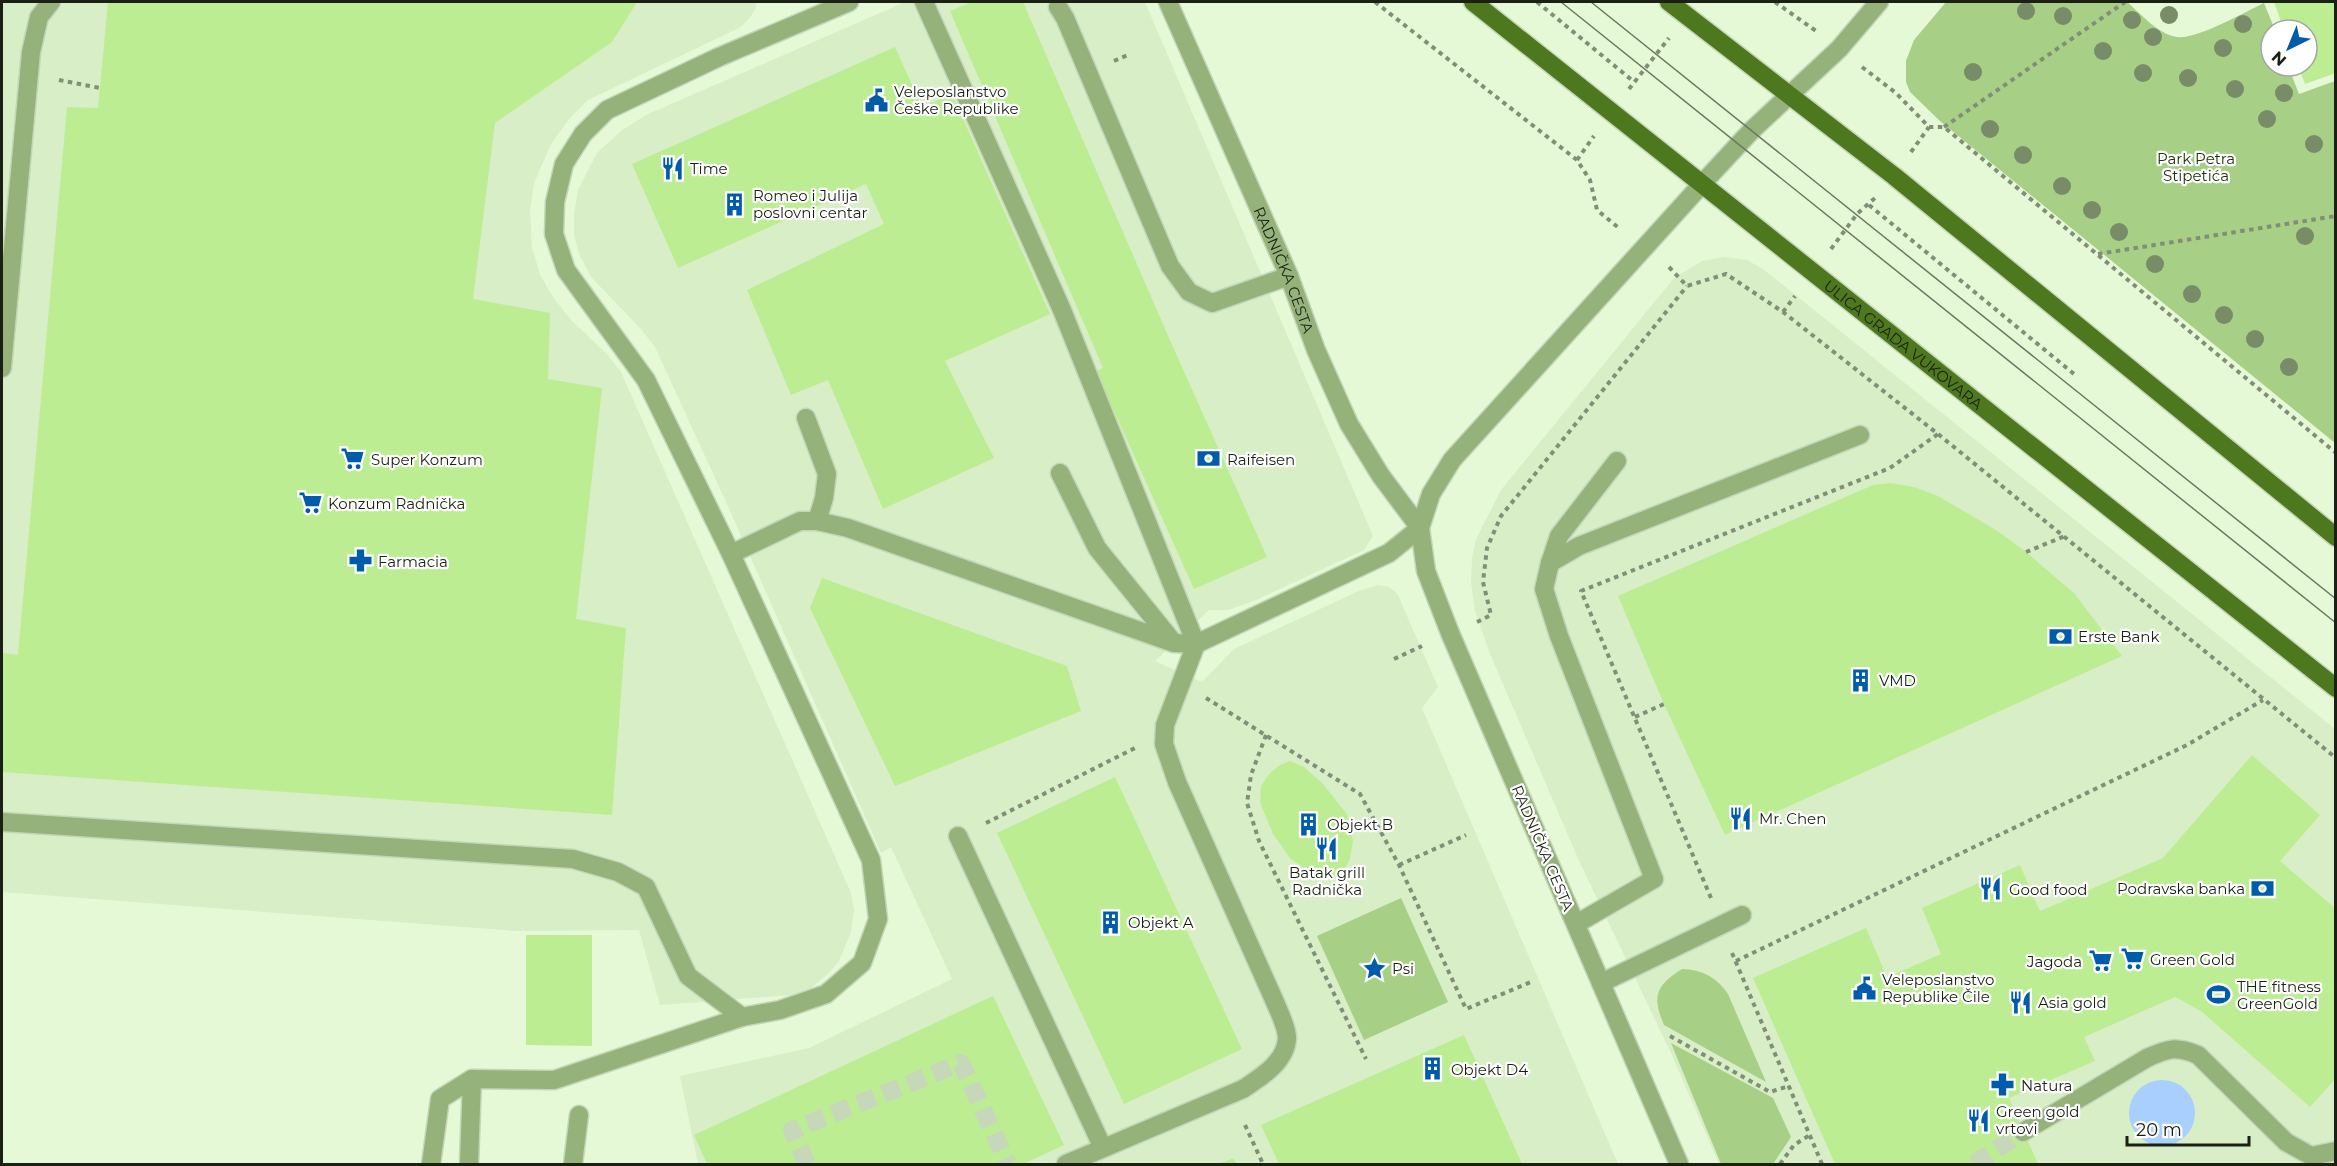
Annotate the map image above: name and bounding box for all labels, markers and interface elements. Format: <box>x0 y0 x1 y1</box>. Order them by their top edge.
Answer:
north arrow <box>2259 18 2319 78</box>
text: N <box>2268 47 2290 70</box>
place label: Veleposlanstvo Češke Republike <box>894 82 1019 118</box>
public building icon: Veleposlanstvo Češke Republike <box>863 87 889 113</box>
park label: Park Petra Stipetića <box>2157 149 2235 185</box>
restaurant icon: Time <box>659 155 685 181</box>
place label: Time <box>690 159 728 178</box>
place label: Romeo i Julija poslovni centar <box>753 186 868 222</box>
building icon: Romeo i Julija poslovni centar <box>722 191 748 217</box>
street label: RADNIČKA CESTA <box>1250 204 1319 336</box>
street label: ULICA GRADA VUKOVARA <box>1820 275 1987 413</box>
supermarket icon: Super Konzum <box>340 446 366 472</box>
bank icon: Raifeisen <box>1196 446 1222 472</box>
place label: Super Konzum <box>371 450 483 469</box>
place label: Raifeisen <box>1227 450 1295 469</box>
supermarket icon: Konzum Radnička <box>297 490 323 516</box>
place label: Konzum Radnička <box>328 494 465 513</box>
pharmacy icon: Farmacia <box>347 548 373 574</box>
place label: Farmacia <box>378 552 448 571</box>
bank icon: Erste Bank <box>2047 623 2073 649</box>
place label: Erste Bank <box>2078 627 2159 646</box>
building icon: VMD <box>1848 667 1874 693</box>
place label: VMD <box>1879 671 1916 690</box>
street label: RADNIČKA CESTA <box>1508 782 1578 914</box>
restaurant icon: Mr. Chen <box>1728 805 1754 831</box>
place label: Mr. Chen <box>1759 809 1826 828</box>
building icon: Objekt B <box>1296 811 1322 837</box>
place label: Objekt B <box>1327 815 1393 834</box>
restaurant icon: Batak grill Radnička <box>1314 835 1340 861</box>
place label: Batak grill Radnička <box>1289 863 1365 899</box>
bank icon: Podravska banka <box>2250 875 2276 901</box>
restaurant icon: Good food <box>1978 876 2004 902</box>
place label: Podravska banka <box>2117 879 2245 898</box>
place label: Good food <box>2009 880 2087 899</box>
building icon: Objekt A <box>1097 909 1123 935</box>
place label: Objekt A <box>1128 913 1194 932</box>
supermarket icon: Green Gold <box>2119 946 2145 972</box>
supermarket icon: Jagoda <box>2087 948 2113 974</box>
place label: Green Gold <box>2150 950 2235 969</box>
place label: Jagoda <box>2026 952 2082 971</box>
place icon: Psi <box>1361 955 1387 981</box>
place label: Psi <box>1392 959 1414 978</box>
place label: Veleposlanstvo Republike Čile <box>1882 970 1994 1006</box>
public building icon: Veleposlanstvo Republike Čile <box>1851 975 1877 1001</box>
place label: THE fitness GreenGold <box>2237 977 2321 1013</box>
sports icon: THE fitness GreenGold <box>2206 982 2232 1008</box>
restaurant icon: Asia gold <box>2007 989 2033 1015</box>
place label: Asia gold <box>2038 993 2107 1012</box>
building icon: Objekt D4 <box>1420 1056 1446 1082</box>
place label: Objekt D4 <box>1451 1060 1528 1079</box>
pharmacy icon: Natura <box>1990 1072 2016 1098</box>
place label: Natura <box>2021 1076 2072 1095</box>
place label: Green gold vrtovi <box>1996 1102 2080 1138</box>
restaurant icon: Green gold vrtovi <box>1965 1107 1991 1133</box>
scale bar <box>2127 1109 2248 1147</box>
text: 20 m <box>2136 1119 2182 1141</box>

